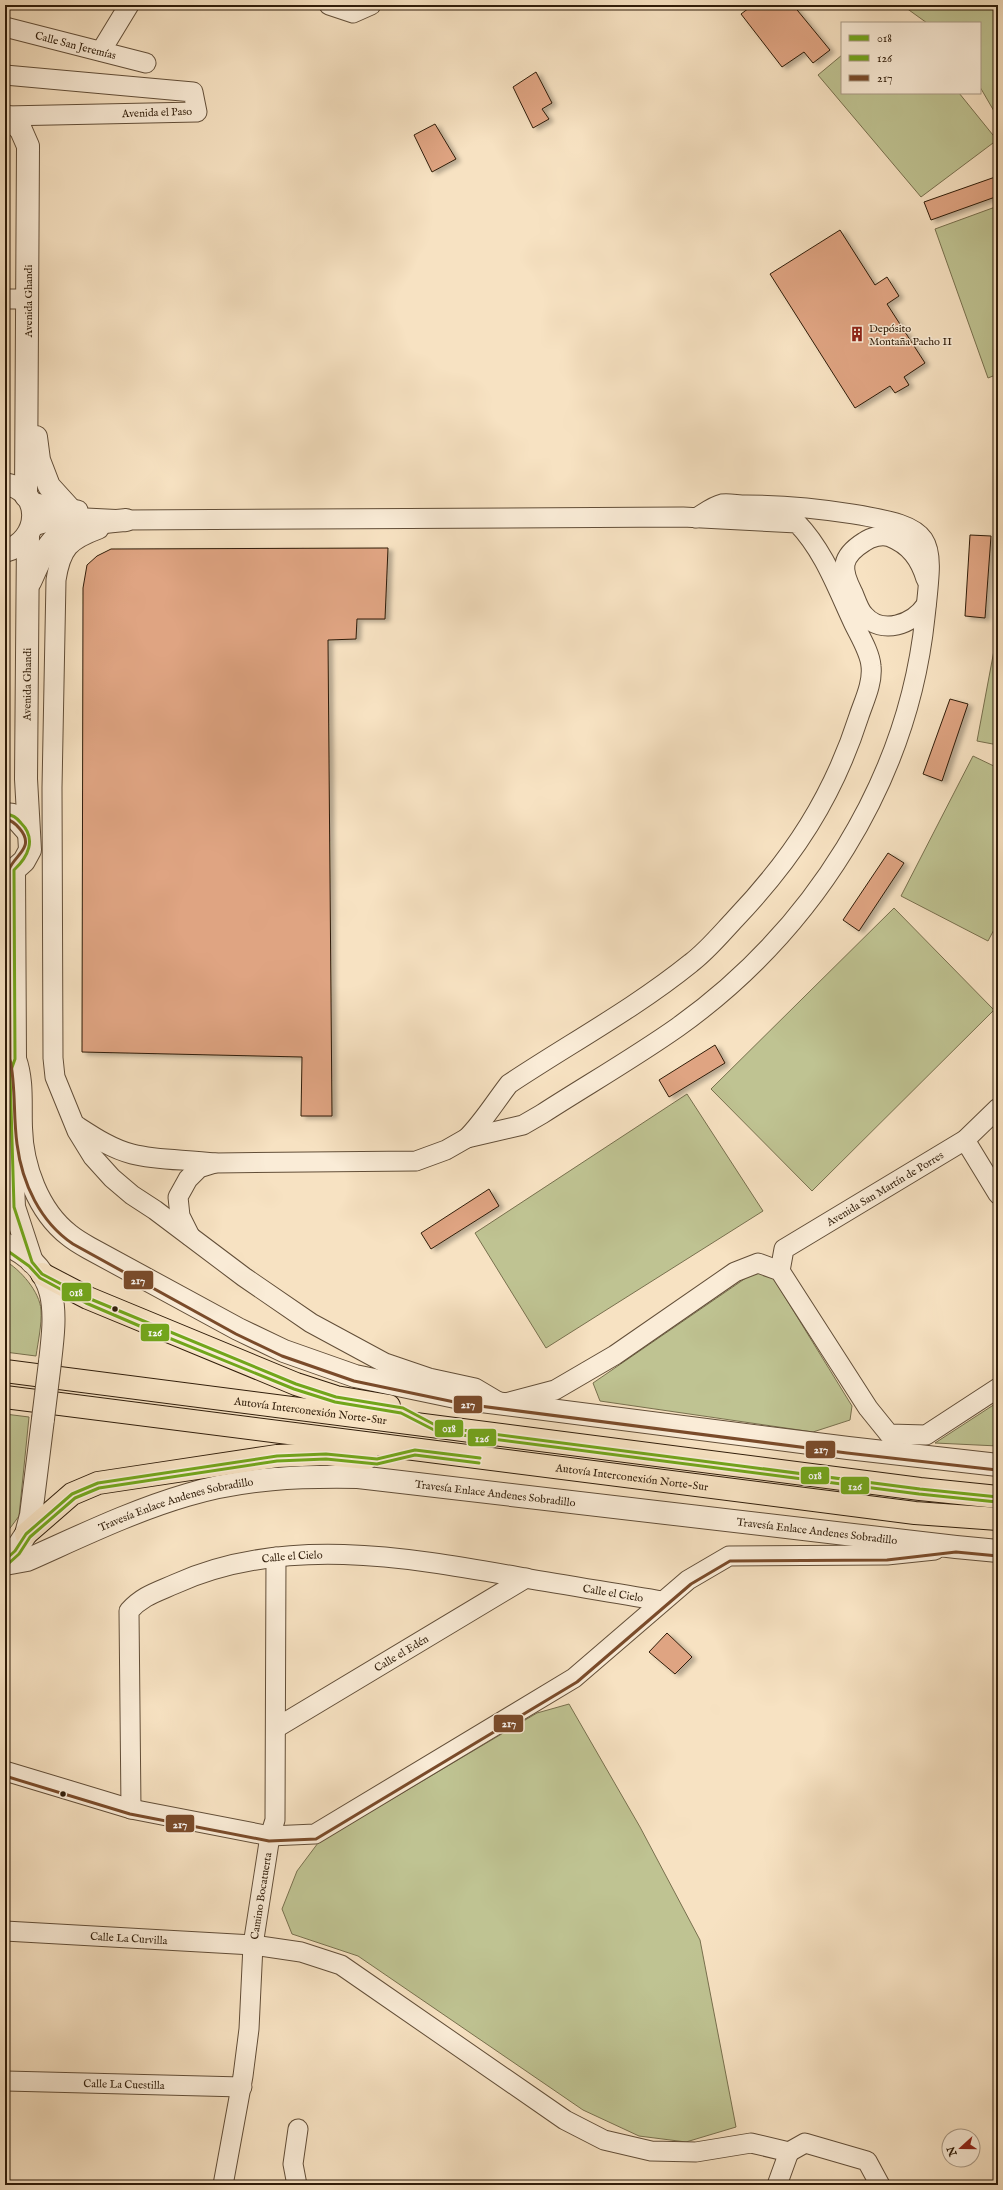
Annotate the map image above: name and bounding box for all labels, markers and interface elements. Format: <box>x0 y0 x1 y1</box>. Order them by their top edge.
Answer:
legend <box>841 22 981 94</box>
street label: Calle San Jeremías <box>33 29 118 63</box>
text: 018 <box>877 31 892 46</box>
text: 126 <box>877 51 893 66</box>
text: 217 <box>877 71 893 86</box>
street label: Avenida el Paso <box>121 105 192 121</box>
street label: Avenida Ghandi <box>22 265 36 338</box>
place label: Depósito Montaña Pacho II <box>869 322 952 349</box>
building icon: Depósito Montaña Pacho II <box>848 325 866 343</box>
street label: Avenida Ghandi <box>20 648 35 722</box>
street label: Avenida San Martín de Porres <box>823 1148 947 1230</box>
line badge: 217 <box>123 1270 154 1290</box>
text: 217 <box>131 1274 145 1288</box>
line badge: 018 <box>61 1282 92 1302</box>
text: 018 <box>69 1286 83 1300</box>
unlabelled marker <box>110 1304 120 1314</box>
line badge: 126 <box>140 1323 170 1342</box>
text: 126 <box>148 1326 163 1340</box>
street label: Autovía Interconexión Norte-Sur <box>232 1394 387 1428</box>
line badge: 217 <box>453 1395 483 1414</box>
text: 217 <box>461 1398 475 1412</box>
line badge: 018 <box>434 1419 464 1438</box>
text: 018 <box>442 1422 456 1436</box>
line badge: 126 <box>467 1428 497 1447</box>
text: 126 <box>475 1432 490 1446</box>
line badge: 217 <box>805 1440 836 1459</box>
text: 217 <box>814 1443 828 1457</box>
street label: Autovía Interconexión Norte-Sur <box>554 1461 709 1495</box>
line badge: 018 <box>800 1466 830 1485</box>
text: 018 <box>808 1469 822 1483</box>
street label: Travesía Enlace Andenes Sobradillo <box>97 1475 254 1535</box>
line badge: 126 <box>840 1476 870 1495</box>
street label: Travesía Enlace Andenes Sobradillo <box>414 1478 576 1510</box>
text: 126 <box>848 1480 863 1494</box>
street label: Travesía Enlace Andenes Sobradillo <box>736 1515 898 1548</box>
street label: Calle el Cielo <box>261 1548 323 1567</box>
street label: Calle el Cielo <box>582 1582 644 1606</box>
street label: Calle el Edén <box>372 1632 432 1675</box>
line badge: 217 <box>493 1714 524 1733</box>
text: 217 <box>502 1717 516 1731</box>
unlabelled marker <box>58 1789 68 1799</box>
line badge: 217 <box>165 1814 195 1833</box>
text: 217 <box>173 1818 187 1832</box>
street label: Camino Bocatuerta <box>248 1851 275 1941</box>
street label: Calle La Curvilla <box>90 1930 168 1948</box>
street label: Calle La Cuestilla <box>83 2077 165 2093</box>
north arrow <box>941 2128 981 2168</box>
text: N <box>944 2144 961 2159</box>

